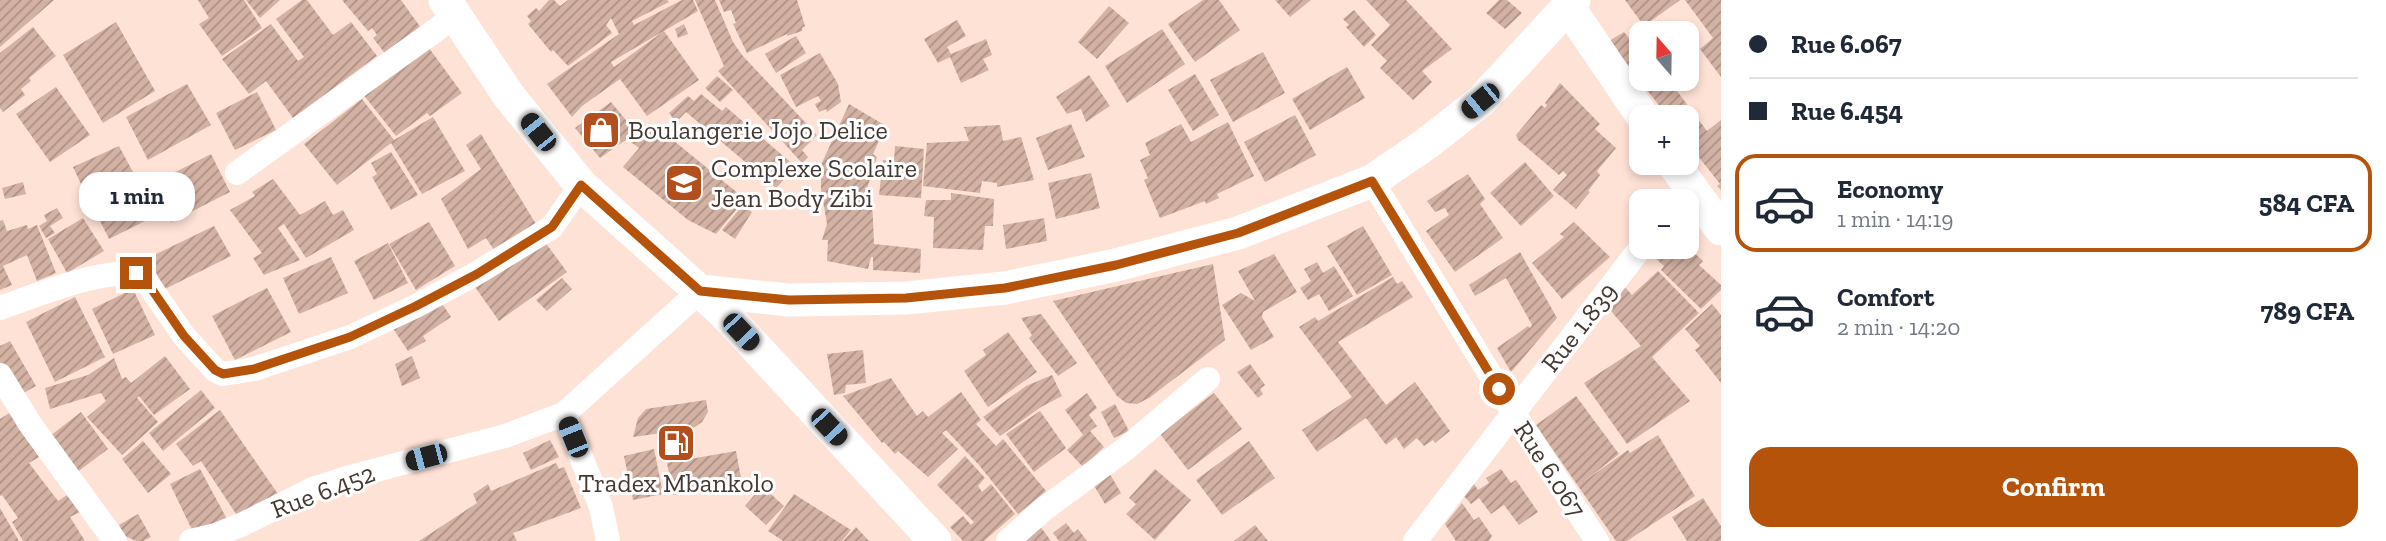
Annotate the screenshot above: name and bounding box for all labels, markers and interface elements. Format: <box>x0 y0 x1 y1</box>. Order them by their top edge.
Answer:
north arrow <box>1629 21 1699 91</box>
map controls <box>1629 21 1699 259</box>
text: Rue 6.067 <box>1791 28 1902 60</box>
car <box>1458 80 1503 122</box>
text: Rue 6.454 <box>1791 95 1903 127</box>
button: + <box>1629 105 1699 175</box>
car <box>517 109 560 155</box>
shop icon: Boulangerie Jojo Delice <box>580 109 622 151</box>
place label: Boulangerie Jojo Delice <box>628 114 888 146</box>
place label: Complexe Scolaire Jean Body Zibi <box>711 152 917 214</box>
school or university icon: Complexe Scolaire Jean Body Zibi <box>663 162 705 204</box>
callout: 1 min <box>78 172 194 220</box>
icon: car <box>1753 172 1816 235</box>
text: Economy <box>1837 173 1943 205</box>
text: 1 min <box>110 182 164 210</box>
text: 584 CFA <box>2259 187 2354 219</box>
button: − <box>1629 189 1699 259</box>
text: 1 min · 14:19 <box>1837 205 1954 233</box>
route end <box>120 257 152 289</box>
street label: Rue 1.839 <box>1534 276 1624 378</box>
icon: car <box>1753 280 1816 343</box>
text: Comfort <box>1837 281 1934 313</box>
text: 789 CFA <box>2260 295 2354 327</box>
car <box>719 309 764 355</box>
text: 2 min · 14:20 <box>1837 313 1961 341</box>
route start <box>1483 373 1515 405</box>
car <box>807 404 852 450</box>
car <box>556 414 591 460</box>
street label: Rue 6.067 <box>1507 415 1593 523</box>
fuel station icon: Tradex Mbankolo <box>655 422 697 464</box>
car <box>403 441 450 473</box>
button: Confirm <box>1749 447 2358 527</box>
street label: Rue 6.452 <box>267 457 379 525</box>
place label: Tradex Mbankolo <box>578 467 774 499</box>

